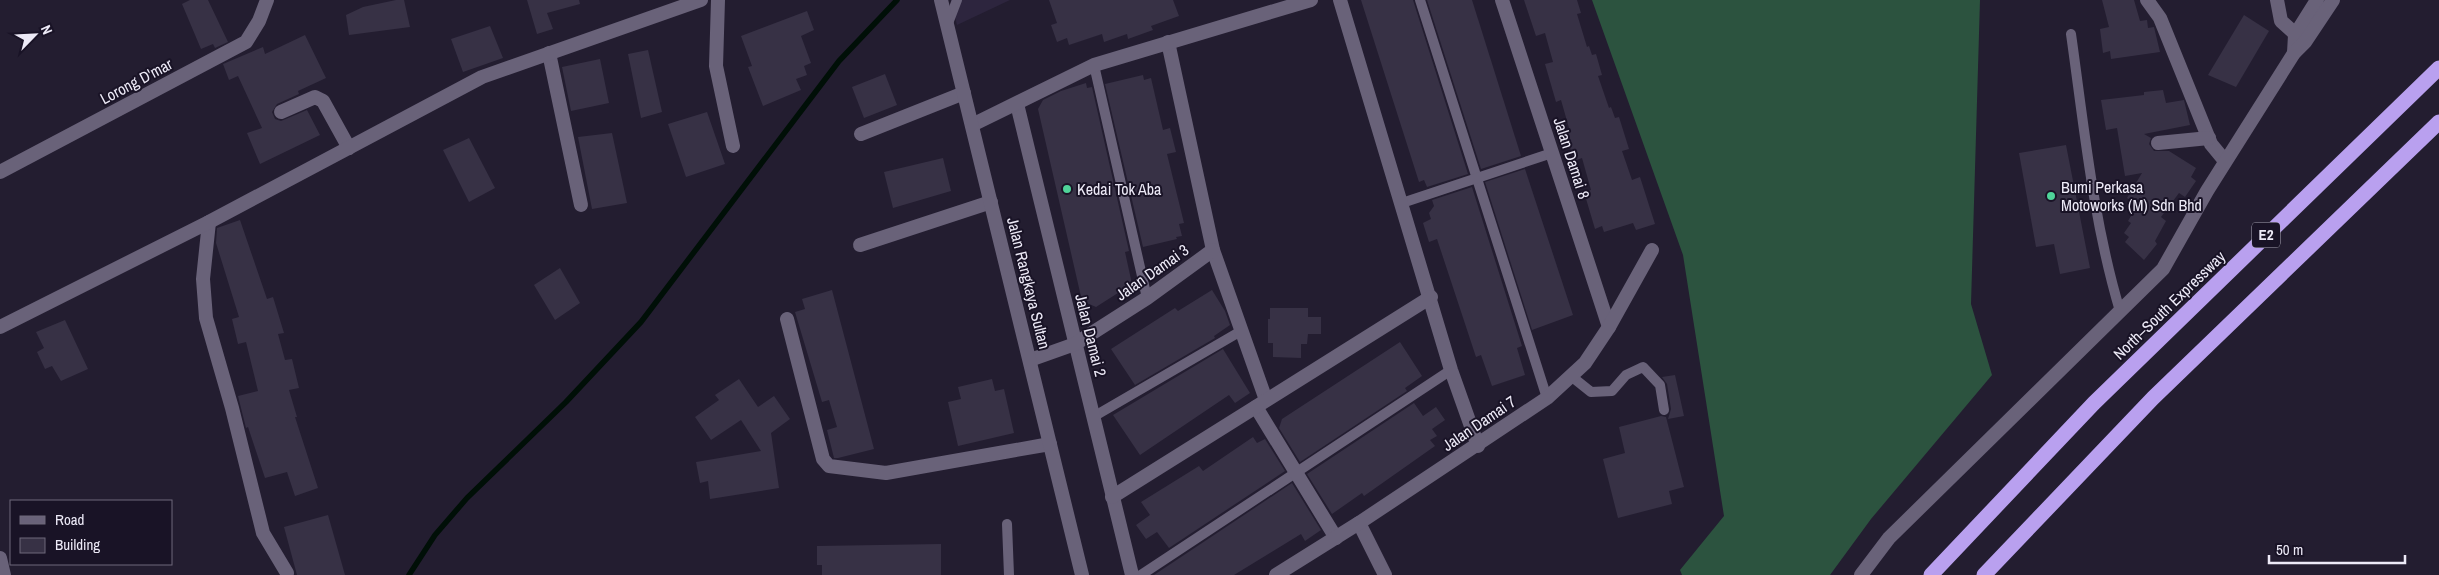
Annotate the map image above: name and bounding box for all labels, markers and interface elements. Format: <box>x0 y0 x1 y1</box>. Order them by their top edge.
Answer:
north arrow <box>10 10 60 60</box>
text: N <box>37 22 57 37</box>
street label: Lorong D'mar <box>96 52 177 109</box>
street label: Jalan Damai 8 <box>1548 114 1596 202</box>
place label: Bumi Perkasa Motoworks (M) Sdn Bhd <box>2061 176 2202 216</box>
place label: Kedai Tok Aba <box>1077 178 1162 200</box>
marker: Kedai Tok Aba <box>1061 183 1073 195</box>
marker: Bumi Perkasa Motoworks (M) Sdn Bhd <box>2045 190 2057 202</box>
street label: Jalan Rangkaya Sultan <box>1002 215 1056 351</box>
road number: E2 <box>2252 222 2280 248</box>
street label: Jalan Damai 3 <box>1111 239 1193 305</box>
street label: North–South Expressway <box>2108 245 2230 364</box>
street label: Jalan Damai 2 <box>1070 291 1112 379</box>
street label: Jalan Damai 7 <box>1438 390 1520 456</box>
legend <box>10 500 172 565</box>
text: Road <box>55 509 84 530</box>
scale bar <box>2269 532 2405 564</box>
text: Building <box>55 534 100 555</box>
text: 50 m <box>2276 539 2303 560</box>

